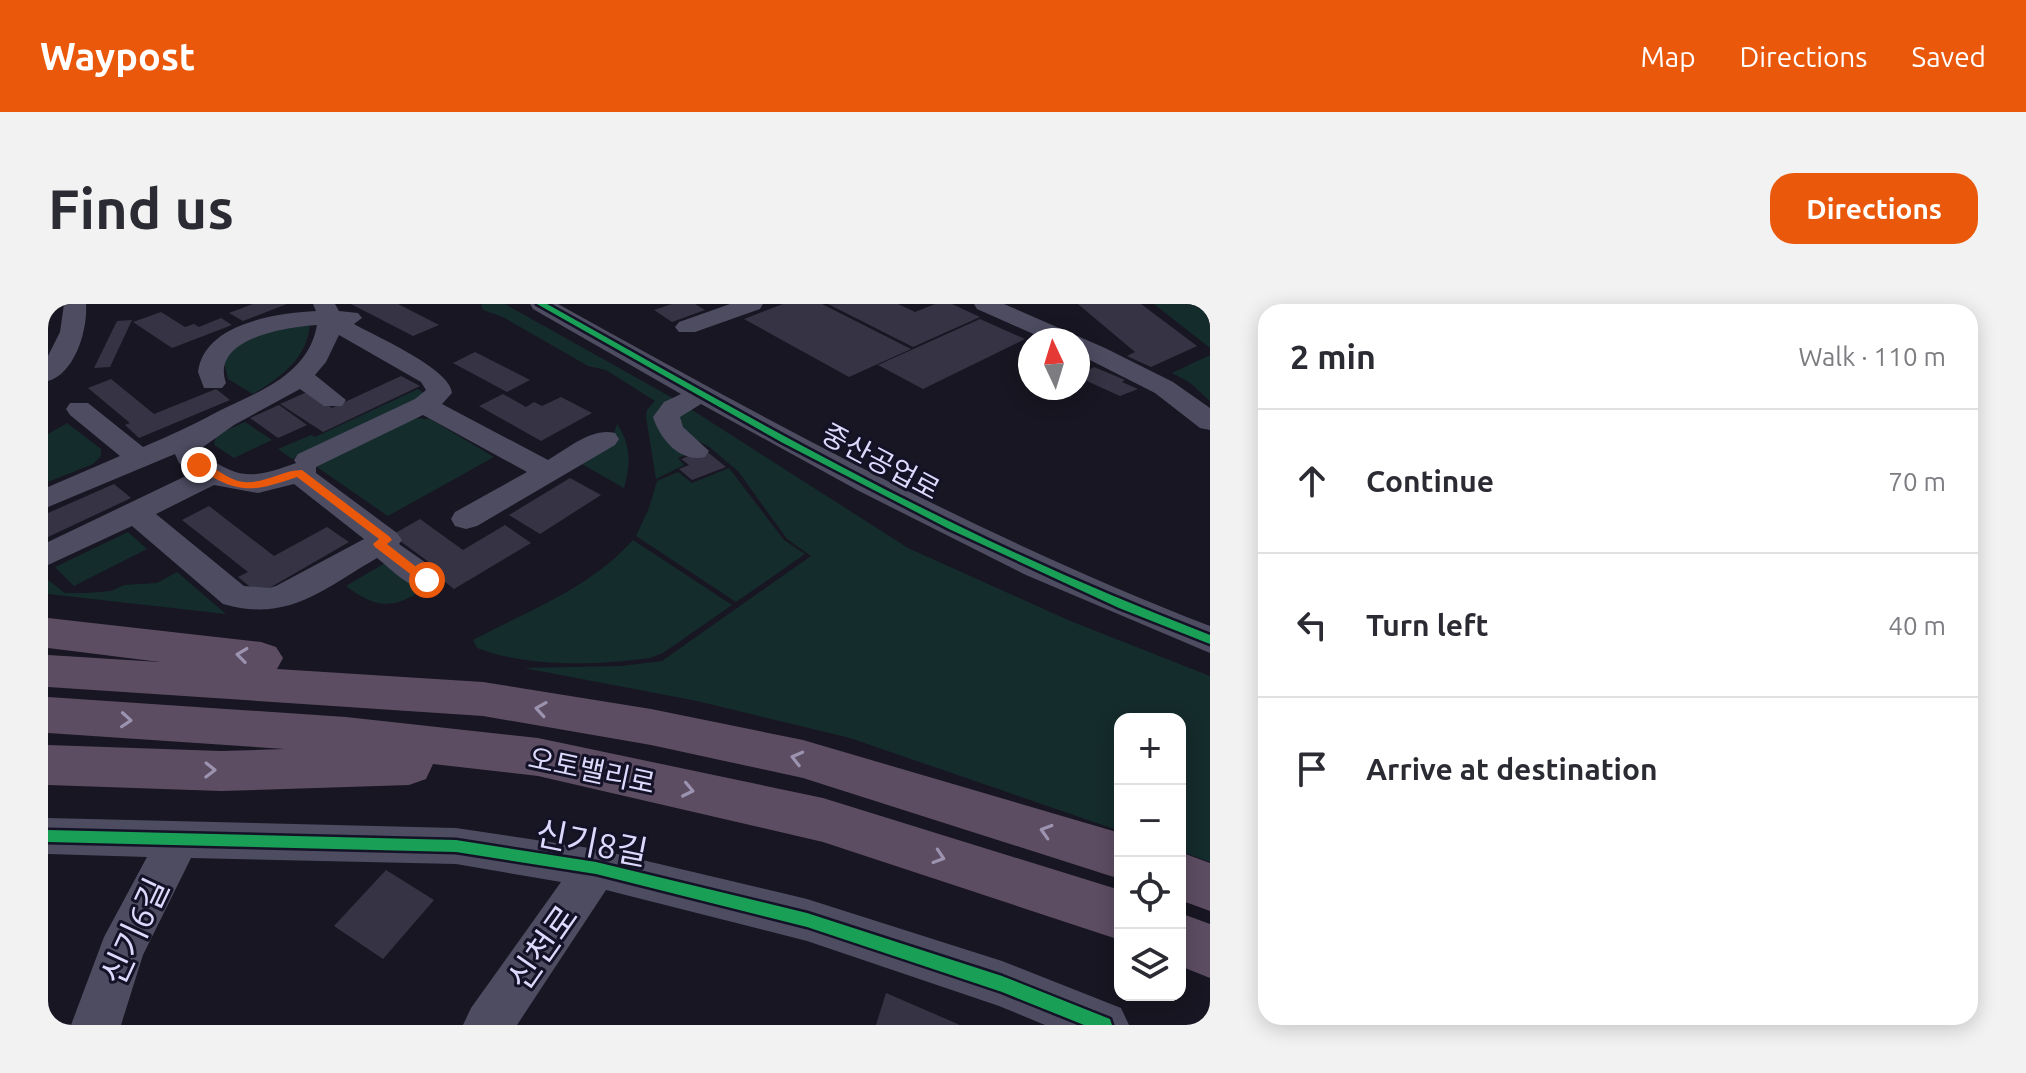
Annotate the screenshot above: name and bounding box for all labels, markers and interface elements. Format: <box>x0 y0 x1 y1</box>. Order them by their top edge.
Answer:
text: Waypost <box>40 35 195 77</box>
text: Map <box>1640 41 1696 72</box>
text: Directions <box>1740 41 1867 72</box>
text: Saved <box>1911 41 1986 72</box>
button: Directions <box>1770 173 1978 244</box>
text: Find us <box>48 177 234 240</box>
north arrow <box>1018 328 1090 400</box>
text: 2 min <box>1290 337 1376 375</box>
text: Walk · 110 m <box>1798 342 1946 371</box>
street label: 중산공업로 <box>817 417 945 505</box>
route end <box>181 447 217 483</box>
icon: ahead <box>1290 459 1334 503</box>
text: Continue <box>1366 464 1494 498</box>
text: 70 m <box>1888 467 1946 496</box>
route start <box>409 562 445 598</box>
icon: left <box>1290 603 1334 647</box>
text: Turn left <box>1366 608 1488 642</box>
text: 40 m <box>1888 611 1946 640</box>
one-way arrow <box>235 647 248 664</box>
one-way arrow <box>535 701 548 718</box>
one-way arrow <box>120 711 133 728</box>
map controls <box>1114 713 1186 1001</box>
button: + <box>1114 713 1186 785</box>
street label: 오토밸리로 <box>526 741 658 799</box>
icon: arrive <box>1290 747 1334 791</box>
one-way arrow <box>790 750 804 767</box>
text: Arrive at destination <box>1366 752 1658 786</box>
one-way arrow <box>204 761 217 779</box>
one-way arrow <box>681 781 695 798</box>
button: − <box>1114 785 1186 857</box>
street label: 신기8길 <box>533 813 651 871</box>
one-way arrow <box>1040 824 1053 840</box>
one-way arrow <box>932 848 946 864</box>
button: locate <box>1114 857 1186 929</box>
street label: 신기6길 <box>93 872 175 990</box>
street label: 신천로 <box>500 898 584 996</box>
button: layers <box>1114 929 1186 1001</box>

